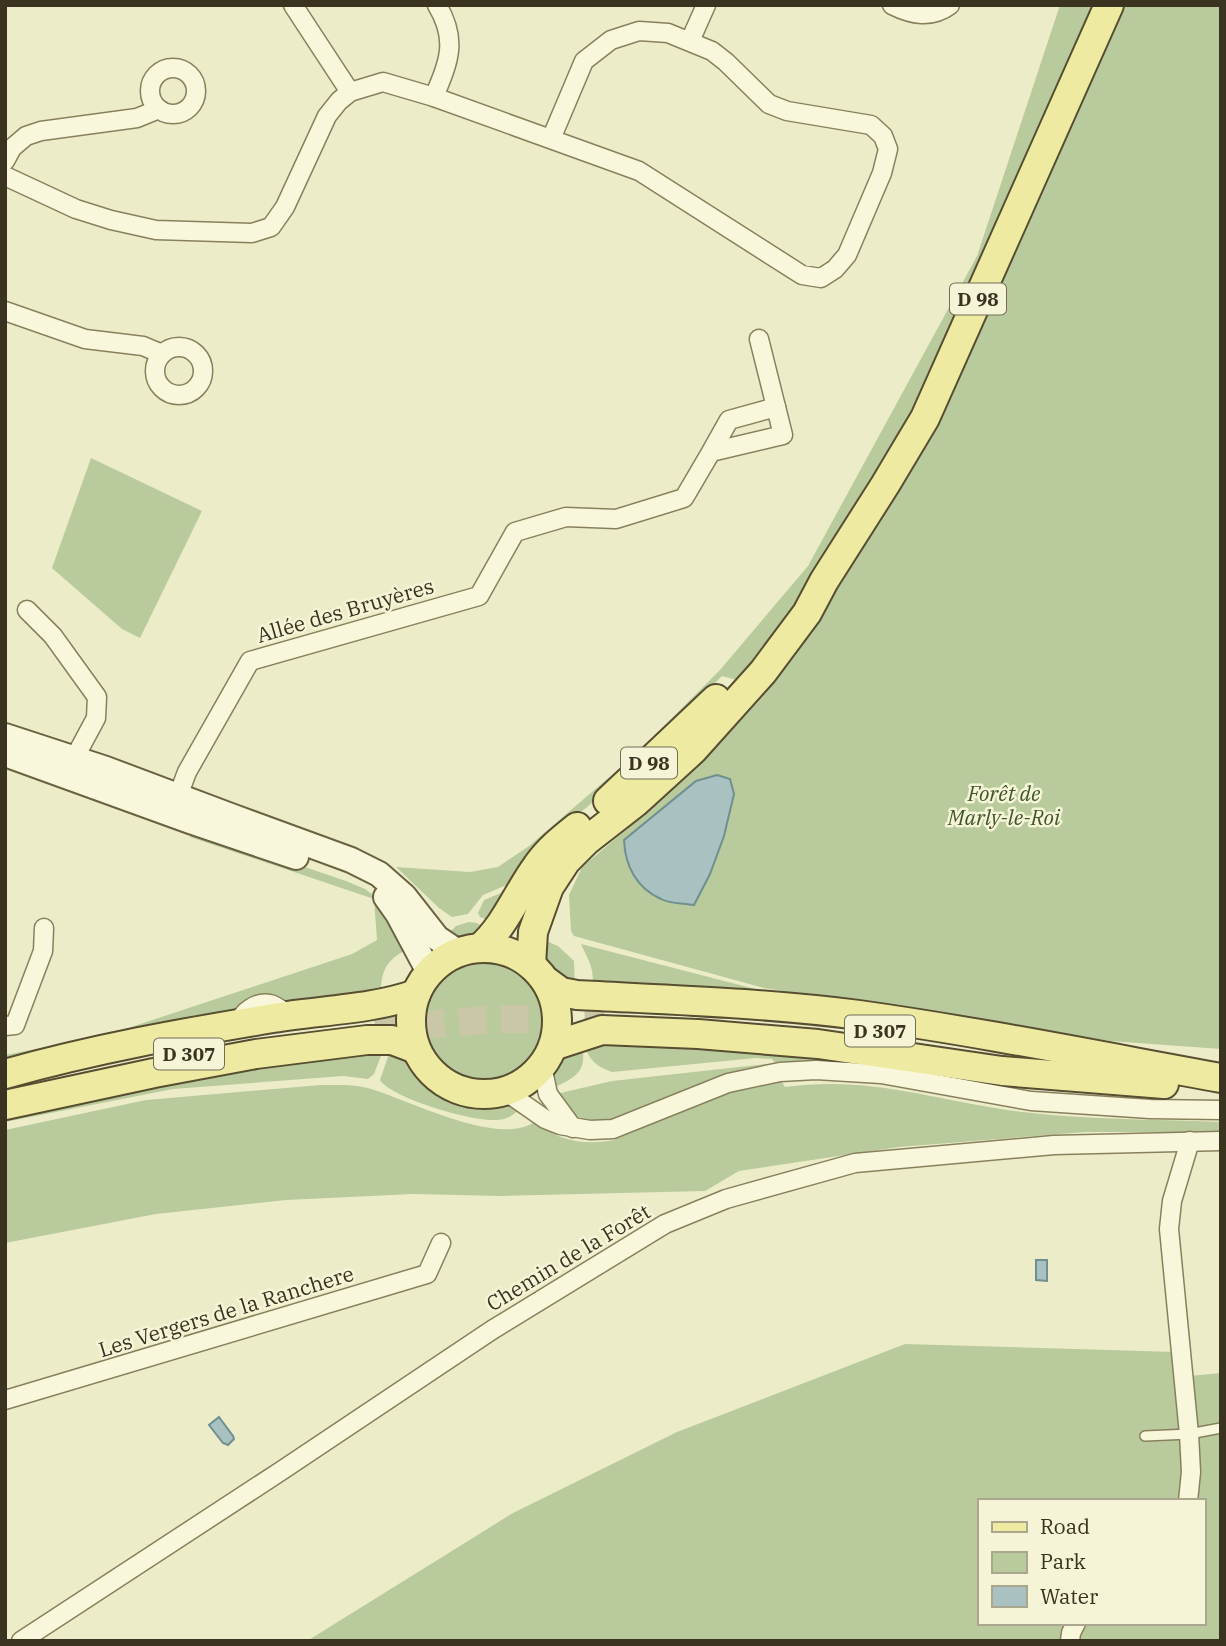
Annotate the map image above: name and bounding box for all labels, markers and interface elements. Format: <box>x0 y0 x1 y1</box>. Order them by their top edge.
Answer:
road number: D 98 <box>950 284 1006 314</box>
street label: Allée des Bruyères <box>253 571 437 649</box>
road number: D 98 <box>621 748 677 778</box>
park label: Forêt de Marly-le-Roi <box>947 779 1061 831</box>
road number: D 307 <box>845 1015 915 1046</box>
road number: D 307 <box>154 1038 224 1070</box>
street label: Chemin de la Forêt <box>481 1197 655 1317</box>
street label: Les Vergers de la Ranchere <box>95 1259 357 1363</box>
legend <box>978 1499 1205 1625</box>
text: Road <box>1040 1512 1090 1540</box>
text: Park <box>1040 1547 1087 1575</box>
text: Water <box>1040 1582 1099 1610</box>

